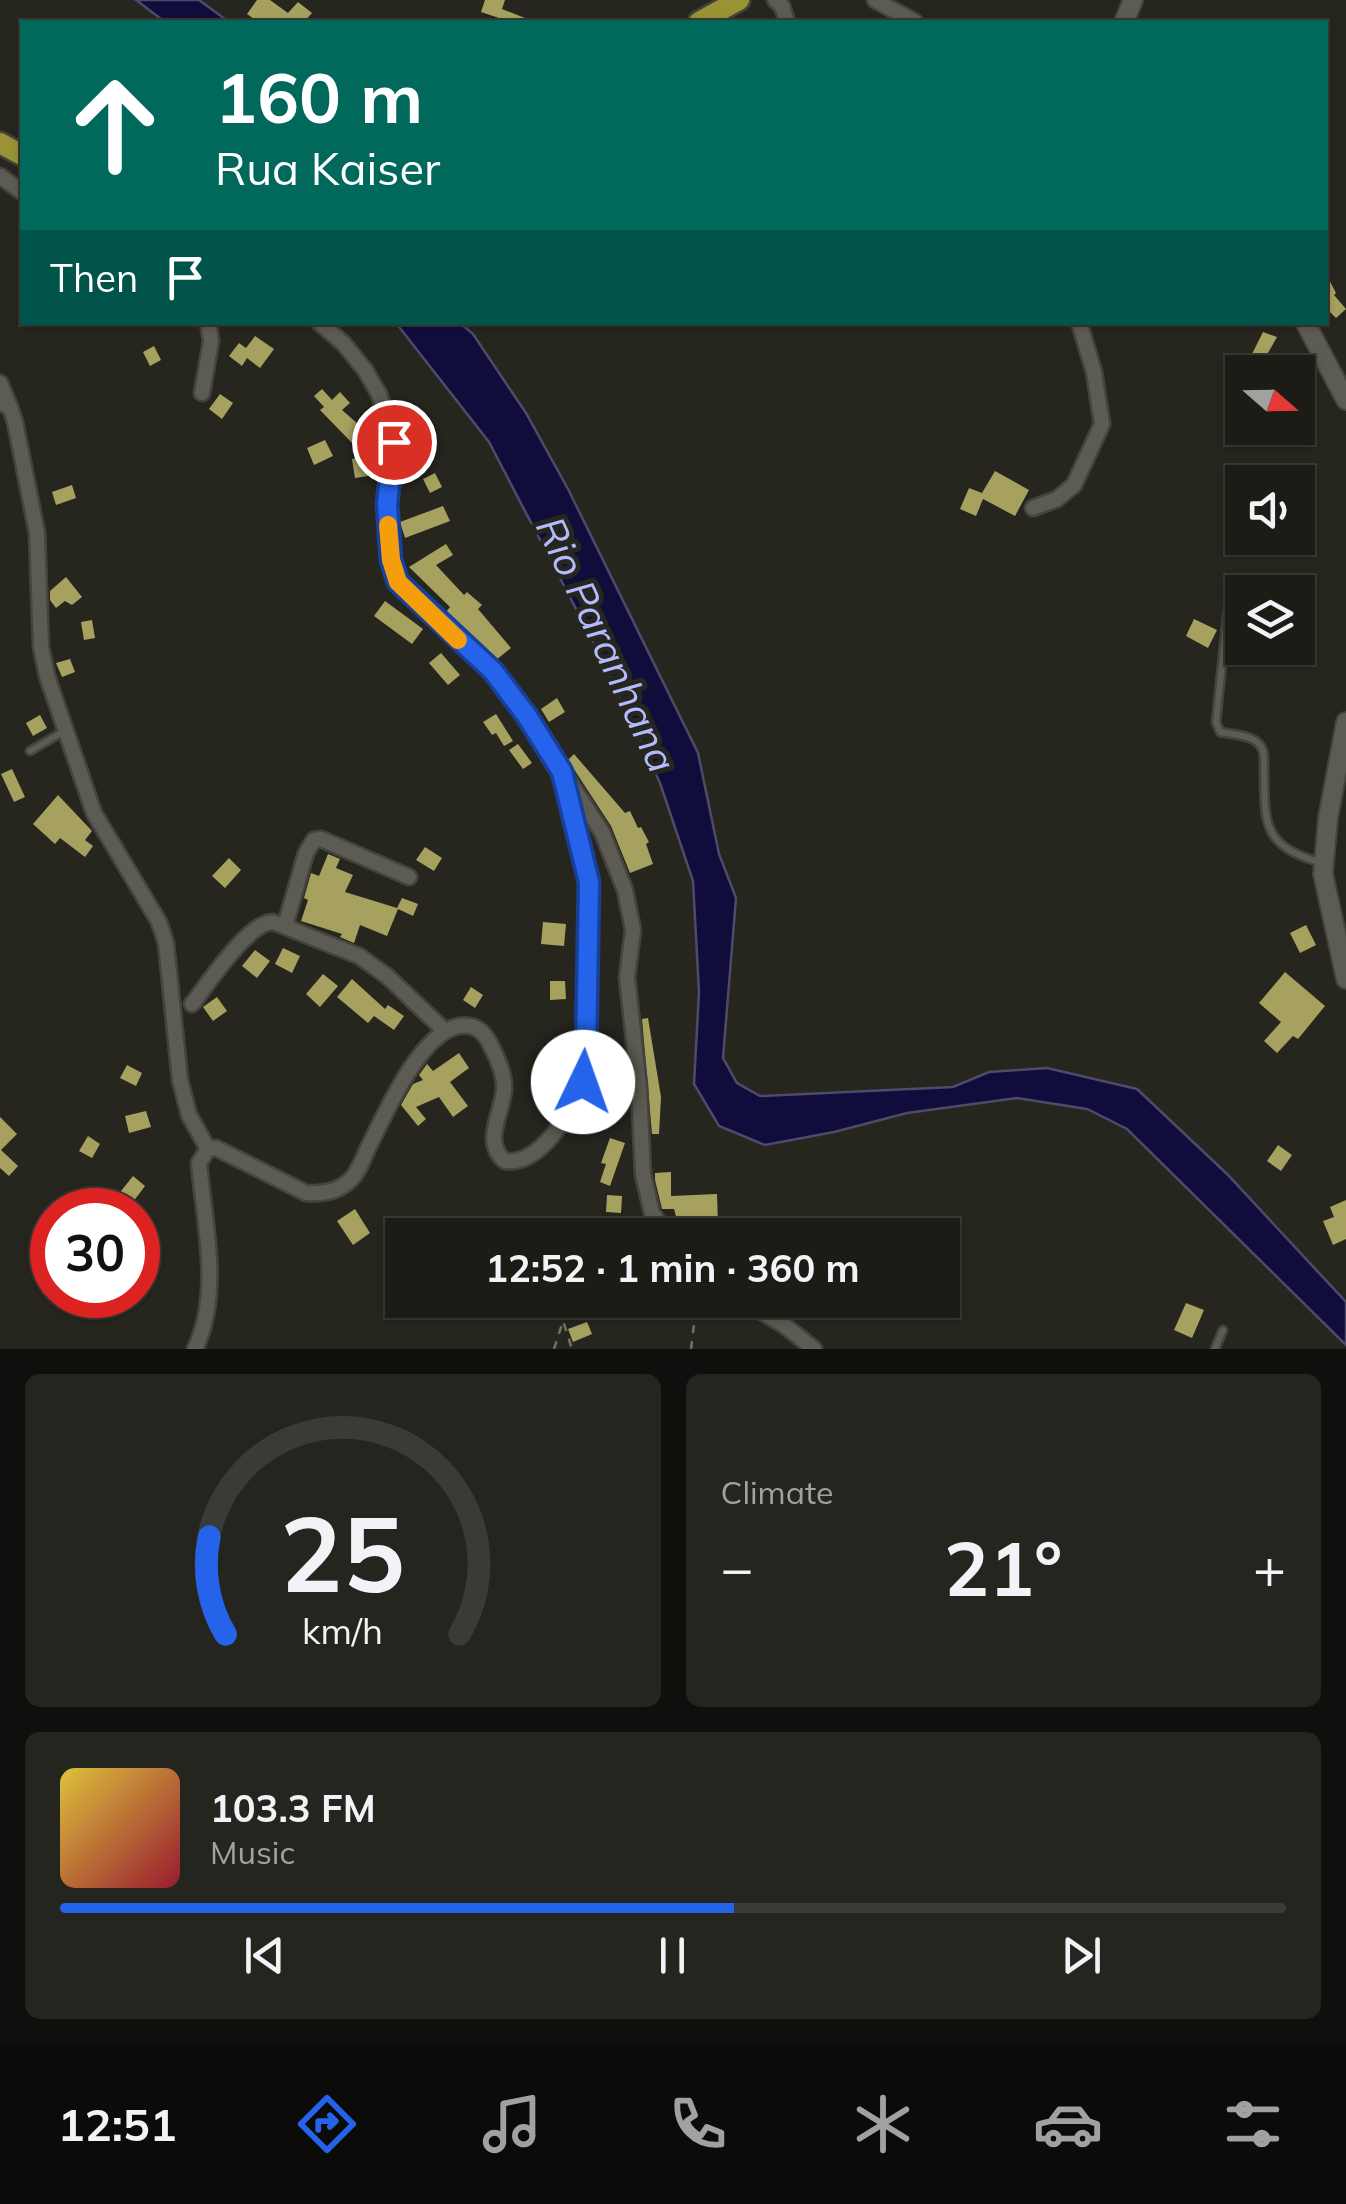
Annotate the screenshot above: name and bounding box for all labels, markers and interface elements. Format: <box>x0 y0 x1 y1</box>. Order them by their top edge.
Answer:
text: 160 m <box>215 53 423 141</box>
icon: ahead <box>50 60 180 190</box>
text: Rua Kaiser <box>215 140 440 196</box>
icon: arrive <box>158 250 213 305</box>
text: Then <box>50 254 138 302</box>
north arrow <box>1225 355 1315 445</box>
map controls <box>1225 355 1315 665</box>
pin <box>352 400 437 485</box>
icon: arrive <box>367 415 422 470</box>
button: sound <box>1225 465 1315 555</box>
water label: Rio Paranhana <box>526 508 688 780</box>
button: layers <box>1225 575 1315 665</box>
position arrow <box>531 1030 635 1134</box>
speed limit sign: 30 <box>30 1188 160 1318</box>
text: 12:52 · 1 min · 360 m <box>485 1244 860 1292</box>
text: Climate <box>721 1472 833 1512</box>
text: 25 <box>280 1487 405 1618</box>
text: 21° <box>944 1521 1062 1615</box>
text: − <box>721 1533 754 1602</box>
text: + <box>1253 1533 1286 1602</box>
text: km/h <box>302 1608 383 1653</box>
text: 103.3 FM <box>210 1784 376 1832</box>
text: Music <box>210 1832 295 1872</box>
icon: previous <box>237 1928 292 1983</box>
icon: pause <box>645 1928 700 1983</box>
icon: next <box>1054 1928 1109 1983</box>
icon: directions <box>292 2089 362 2159</box>
icon: music <box>477 2089 547 2159</box>
icon: phone <box>663 2089 733 2159</box>
icon: climate <box>848 2089 918 2159</box>
icon: car <box>1033 2089 1103 2159</box>
icon: filters <box>1218 2089 1288 2159</box>
text: 12:51 <box>58 2096 177 2152</box>

